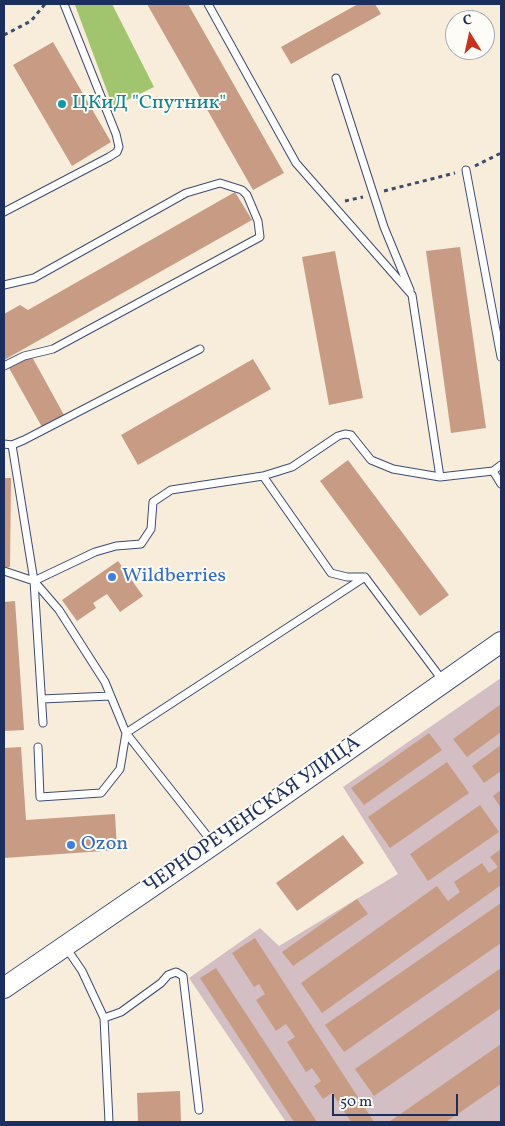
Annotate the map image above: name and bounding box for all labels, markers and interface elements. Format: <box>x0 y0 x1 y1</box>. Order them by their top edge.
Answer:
north arrow <box>445 10 495 60</box>
text: С <box>461 11 474 31</box>
place label: ЦКиД "Спутник" <box>72 92 226 116</box>
marker: ЦКиД "Спутник" <box>56 98 68 110</box>
place label: Wildberries <box>122 565 226 589</box>
marker: Wildberries <box>106 571 118 583</box>
street label: ЧЕРНОРЕЧЕНСКАЯ УЛИЦА <box>140 732 366 900</box>
place label: Ozon <box>81 833 128 857</box>
marker: Ozon <box>65 839 77 851</box>
scale bar <box>335 1084 461 1116</box>
text: 50 m <box>340 1092 372 1113</box>

